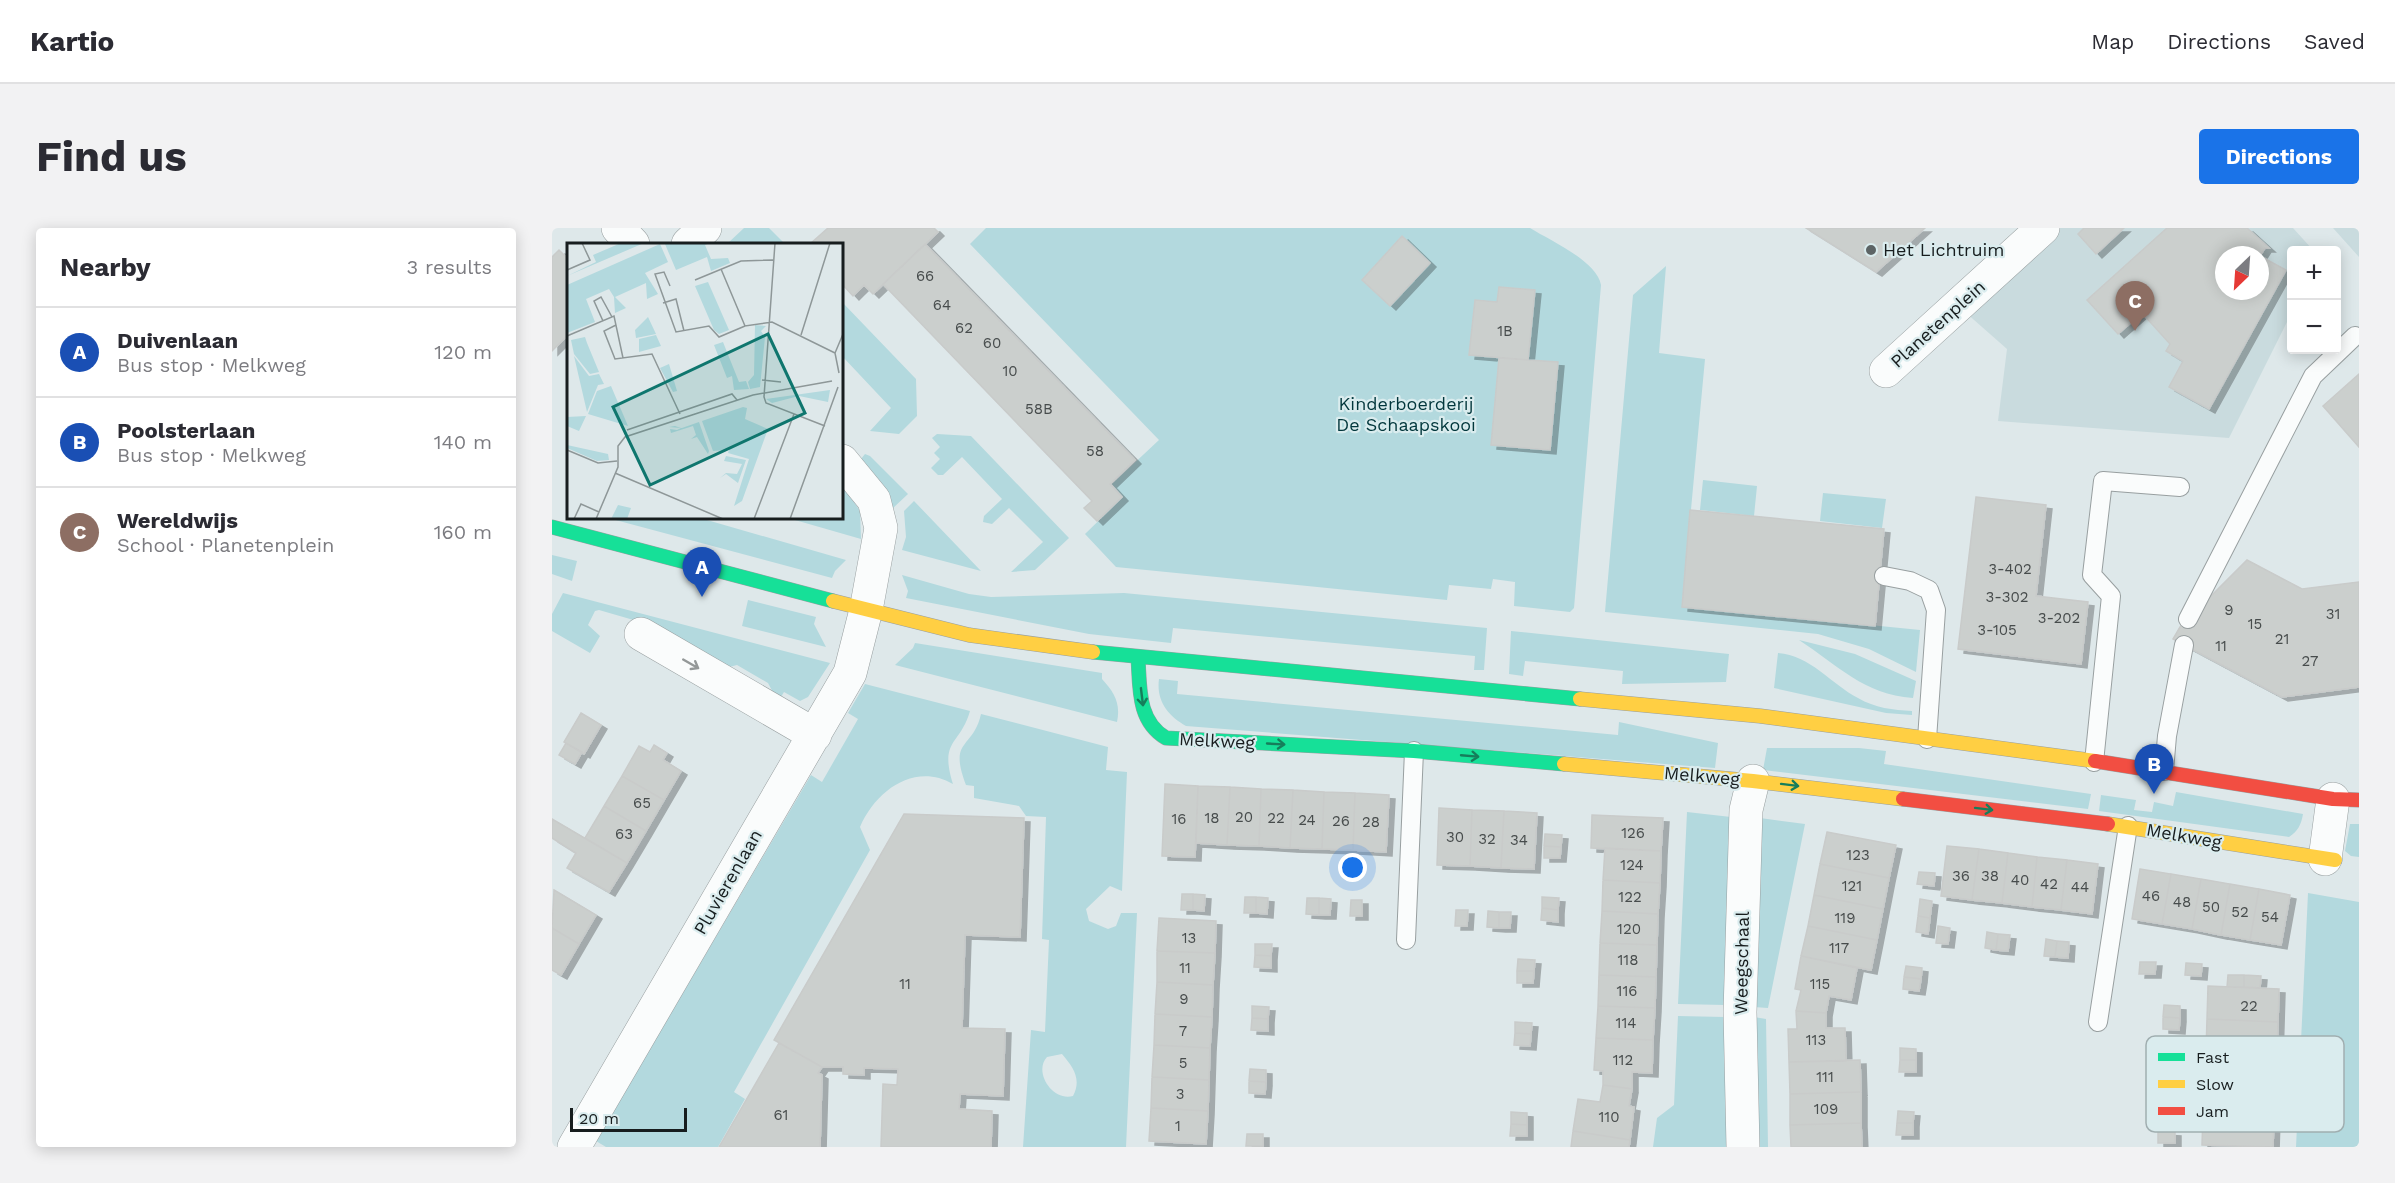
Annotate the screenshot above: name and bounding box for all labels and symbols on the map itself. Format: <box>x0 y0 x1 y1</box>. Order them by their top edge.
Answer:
place label: Het Lichtruim <box>1883 239 2004 260</box>
inset map <box>567 243 843 519</box>
marker: Het Lichtruim <box>1864 243 1878 257</box>
north arrow <box>2215 246 2269 300</box>
house number: 66 <box>916 267 934 285</box>
street label: Planetenplein <box>1886 276 1989 372</box>
pin: C <box>2116 282 2154 331</box>
house number: 64 <box>933 296 951 314</box>
house number: 62 <box>955 319 973 337</box>
house number: 1B <box>1497 322 1513 340</box>
house number: 60 <box>983 334 1001 352</box>
house number: 10 <box>1002 362 1018 380</box>
park label: Kinderboerderij De Schaapskooi <box>1336 393 1476 435</box>
house number: 58B <box>1025 400 1053 418</box>
house number: 58 <box>1086 442 1104 460</box>
pin: A <box>682 548 722 597</box>
house number: 3-402 <box>1988 560 2032 578</box>
house number: 3-302 <box>1985 588 2029 606</box>
house number: 9 <box>2224 601 2234 619</box>
house number: 31 <box>2326 605 2340 623</box>
house number: 3-202 <box>2038 609 2080 627</box>
house number: 15 <box>2248 615 2262 633</box>
house number: 3-105 <box>1977 621 2017 639</box>
house number: 21 <box>2275 630 2289 648</box>
house number: 11 <box>2215 637 2227 655</box>
house number: 27 <box>2302 652 2318 670</box>
one-way arrow <box>682 658 699 670</box>
one-way arrow <box>1137 687 1148 707</box>
street label: Melkweg <box>1178 728 1256 753</box>
one-way arrow <box>1265 738 1285 749</box>
pin: B <box>2134 744 2174 794</box>
one-way arrow <box>1460 751 1480 762</box>
street label: Melkweg <box>1663 762 1741 789</box>
one-way arrow <box>1779 780 1799 791</box>
house number: 65 <box>633 794 651 812</box>
one-way arrow <box>1973 803 1993 814</box>
house number: 20 <box>1235 808 1253 826</box>
house number: 18 <box>1204 809 1220 827</box>
house number: 22 <box>1267 809 1285 827</box>
house number: 16 <box>1172 810 1186 828</box>
house number: 24 <box>1298 811 1316 829</box>
house number: 26 <box>1332 812 1350 830</box>
house number: 28 <box>1362 813 1380 831</box>
street label: Melkweg <box>2145 819 2224 853</box>
house number: 126 <box>1621 824 1645 842</box>
house number: 63 <box>615 825 633 843</box>
street label: Pluvierenlaan <box>689 826 766 938</box>
house number: 30 <box>1446 828 1464 846</box>
house number: 32 <box>1478 830 1496 848</box>
house number: 34 <box>1510 831 1528 849</box>
house number: 123 <box>1846 846 1870 864</box>
your location <box>1338 853 1367 882</box>
house number: 124 <box>1620 856 1644 874</box>
house number: 36 <box>1952 867 1970 885</box>
house number: 38 <box>1981 867 1999 885</box>
house number: 40 <box>2011 871 2029 889</box>
house number: 42 <box>2040 875 2058 893</box>
house number: 121 <box>1842 877 1862 895</box>
house number: 44 <box>2071 878 2089 896</box>
house number: 46 <box>2142 887 2160 905</box>
house number: 122 <box>1618 888 1642 906</box>
house number: 48 <box>2173 893 2191 911</box>
house number: 50 <box>2202 898 2220 916</box>
house number: 52 <box>2231 903 2249 921</box>
house number: 54 <box>2261 908 2279 926</box>
house number: 119 <box>1835 909 1855 927</box>
street label: Weegschaal <box>1730 911 1753 1015</box>
house number: 120 <box>1617 920 1641 938</box>
house number: 13 <box>1182 929 1196 947</box>
house number: 117 <box>1829 939 1849 957</box>
house number: 118 <box>1618 951 1638 969</box>
house number: 11 <box>1179 959 1191 977</box>
house number: 11 <box>899 975 911 993</box>
house number: 115 <box>1810 975 1830 993</box>
house number: 116 <box>1617 982 1637 1000</box>
house number: 9 <box>1179 990 1189 1008</box>
house number: 22 <box>2240 997 2258 1015</box>
house number: 114 <box>1616 1014 1636 1032</box>
house number: 7 <box>1179 1022 1187 1040</box>
house number: 113 <box>1806 1031 1826 1049</box>
legend <box>2146 1036 2344 1132</box>
text: Fast <box>2196 1048 2229 1067</box>
house number: 112 <box>1613 1051 1633 1069</box>
house number: 5 <box>1179 1054 1187 1072</box>
house number: 111 <box>1816 1068 1834 1086</box>
text: Slow <box>2196 1075 2234 1094</box>
house number: 3 <box>1176 1085 1184 1103</box>
house number: 109 <box>1814 1100 1838 1118</box>
text: Jam <box>2196 1102 2229 1121</box>
scale bar <box>570 1105 687 1132</box>
house number: 61 <box>774 1106 788 1124</box>
house number: 110 <box>1598 1108 1620 1126</box>
house number: 1 <box>1175 1117 1181 1135</box>

